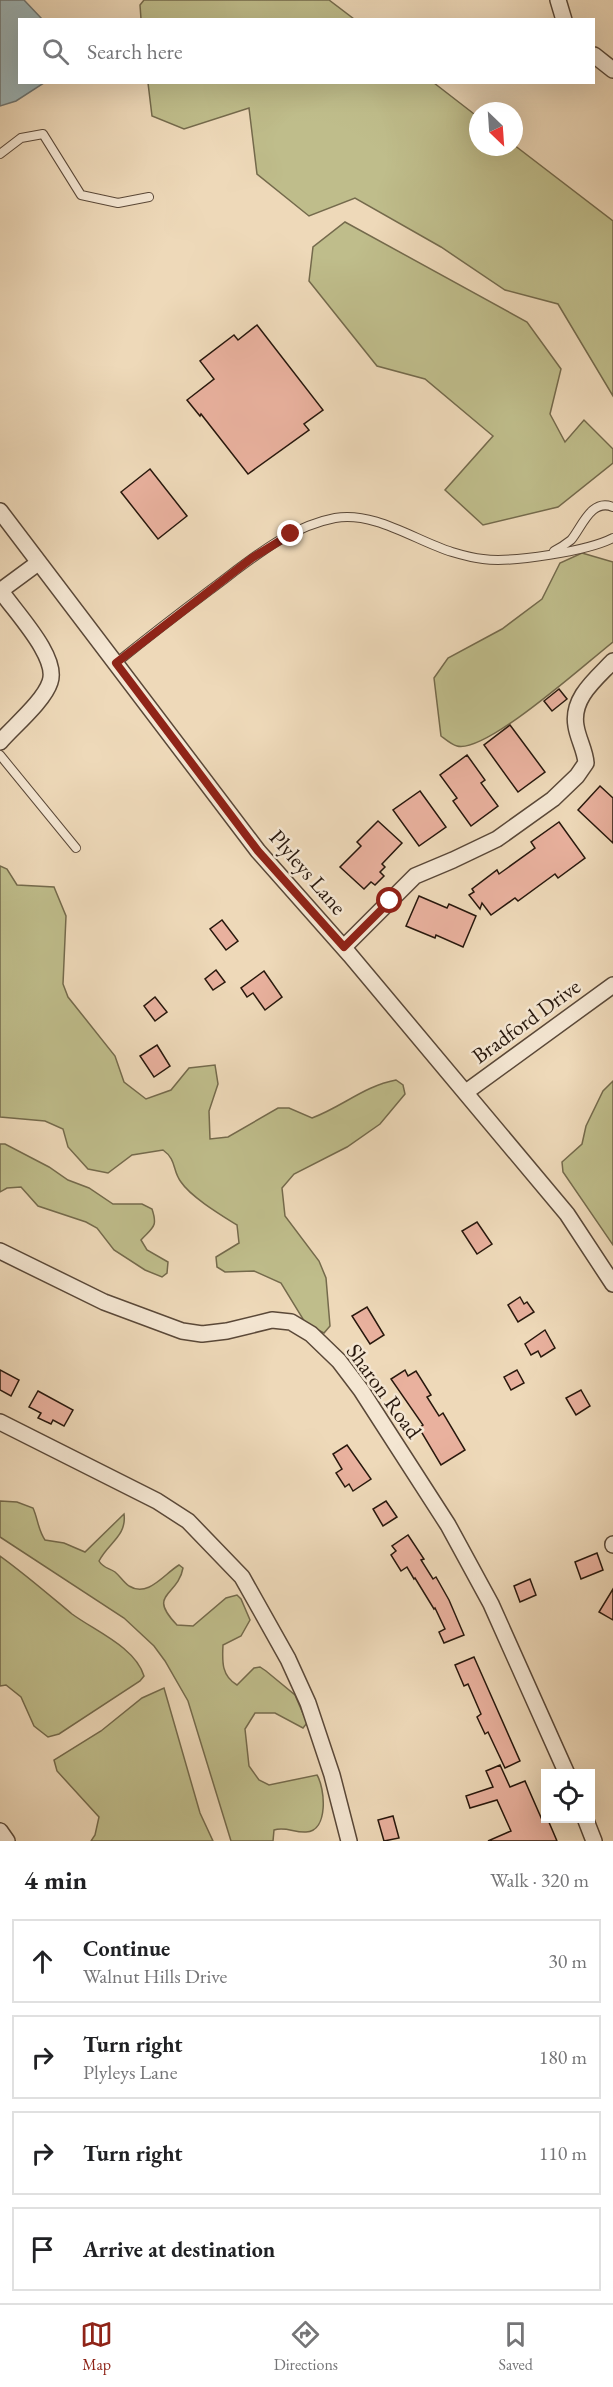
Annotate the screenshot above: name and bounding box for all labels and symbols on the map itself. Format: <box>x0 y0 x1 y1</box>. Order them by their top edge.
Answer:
north arrow <box>469 102 523 156</box>
route end <box>277 520 303 546</box>
street label: Plyleys Lane <box>263 823 353 921</box>
route start <box>376 887 402 913</box>
street label: Bradford Drive <box>466 972 586 1070</box>
street label: Sharon Road <box>340 1338 429 1445</box>

